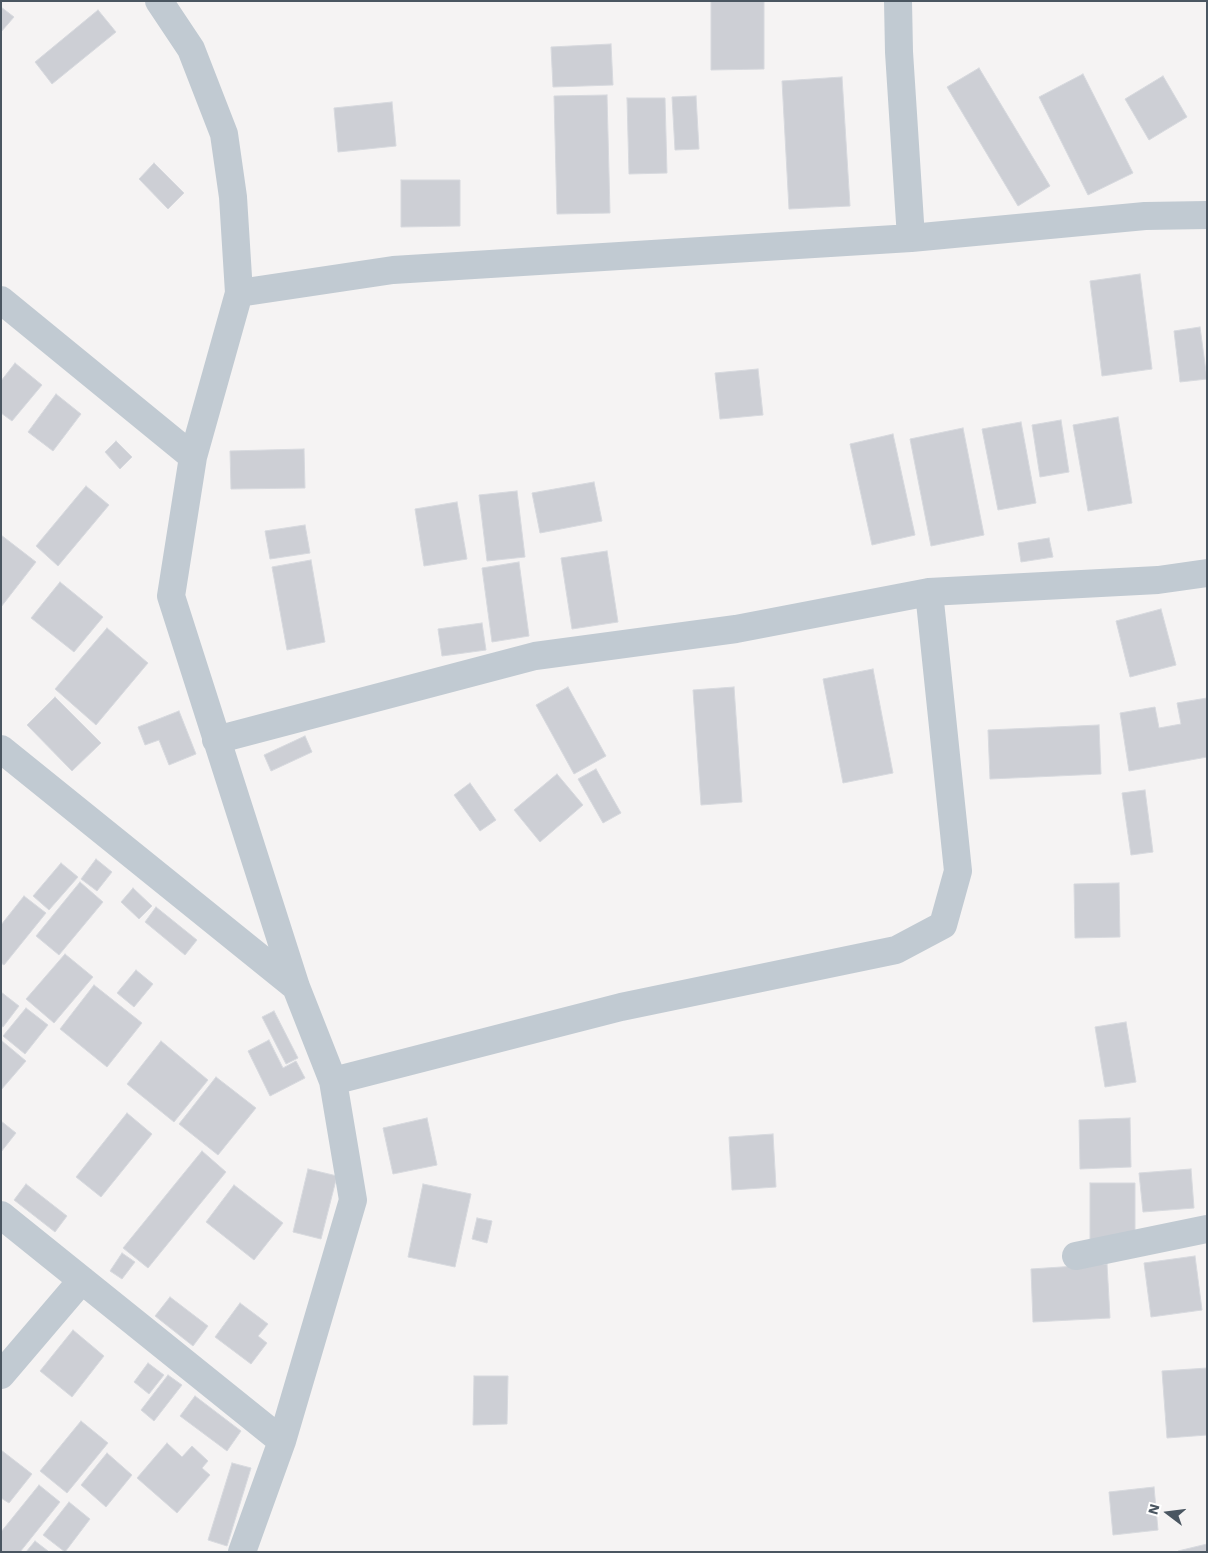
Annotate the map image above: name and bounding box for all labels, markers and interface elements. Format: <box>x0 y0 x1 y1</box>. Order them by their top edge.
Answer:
north arrow <box>1143 1488 1193 1538</box>
text: N <box>1144 1502 1163 1516</box>

